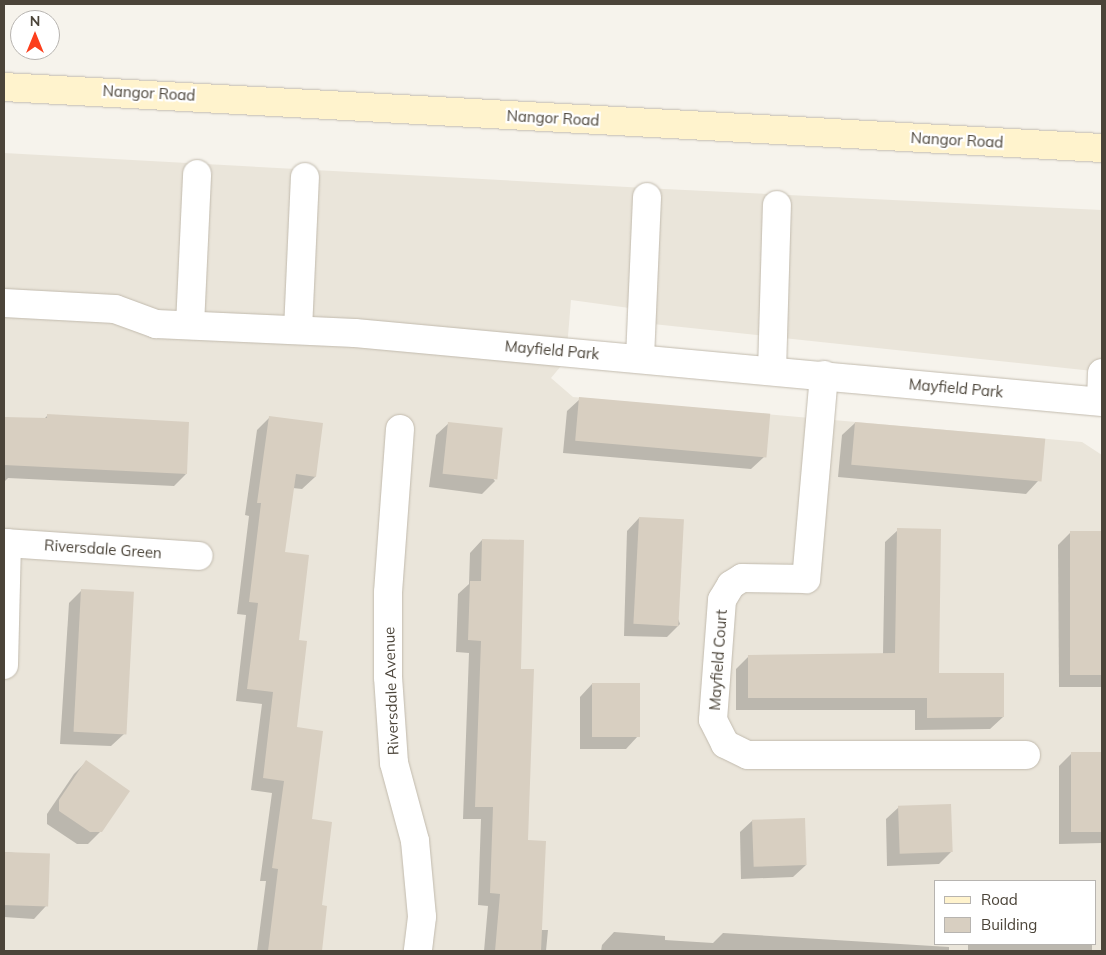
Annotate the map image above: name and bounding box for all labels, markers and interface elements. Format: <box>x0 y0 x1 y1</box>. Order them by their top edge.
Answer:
north arrow <box>10 10 60 60</box>
text: N <box>30 12 40 30</box>
street label: Nangor Road <box>102 82 196 104</box>
street label: Nangor Road <box>506 107 600 129</box>
street label: Nangor Road <box>910 129 1004 151</box>
street label: Mayfield Park <box>504 337 600 363</box>
street label: Mayfield Park <box>908 375 1004 401</box>
street label: Riversdale Green <box>44 536 162 562</box>
street label: Mayfield Court <box>705 609 731 711</box>
street label: Riversdale Avenue <box>380 626 402 756</box>
legend <box>934 880 1096 945</box>
text: Road <box>981 890 1018 909</box>
text: Building <box>981 915 1037 934</box>

